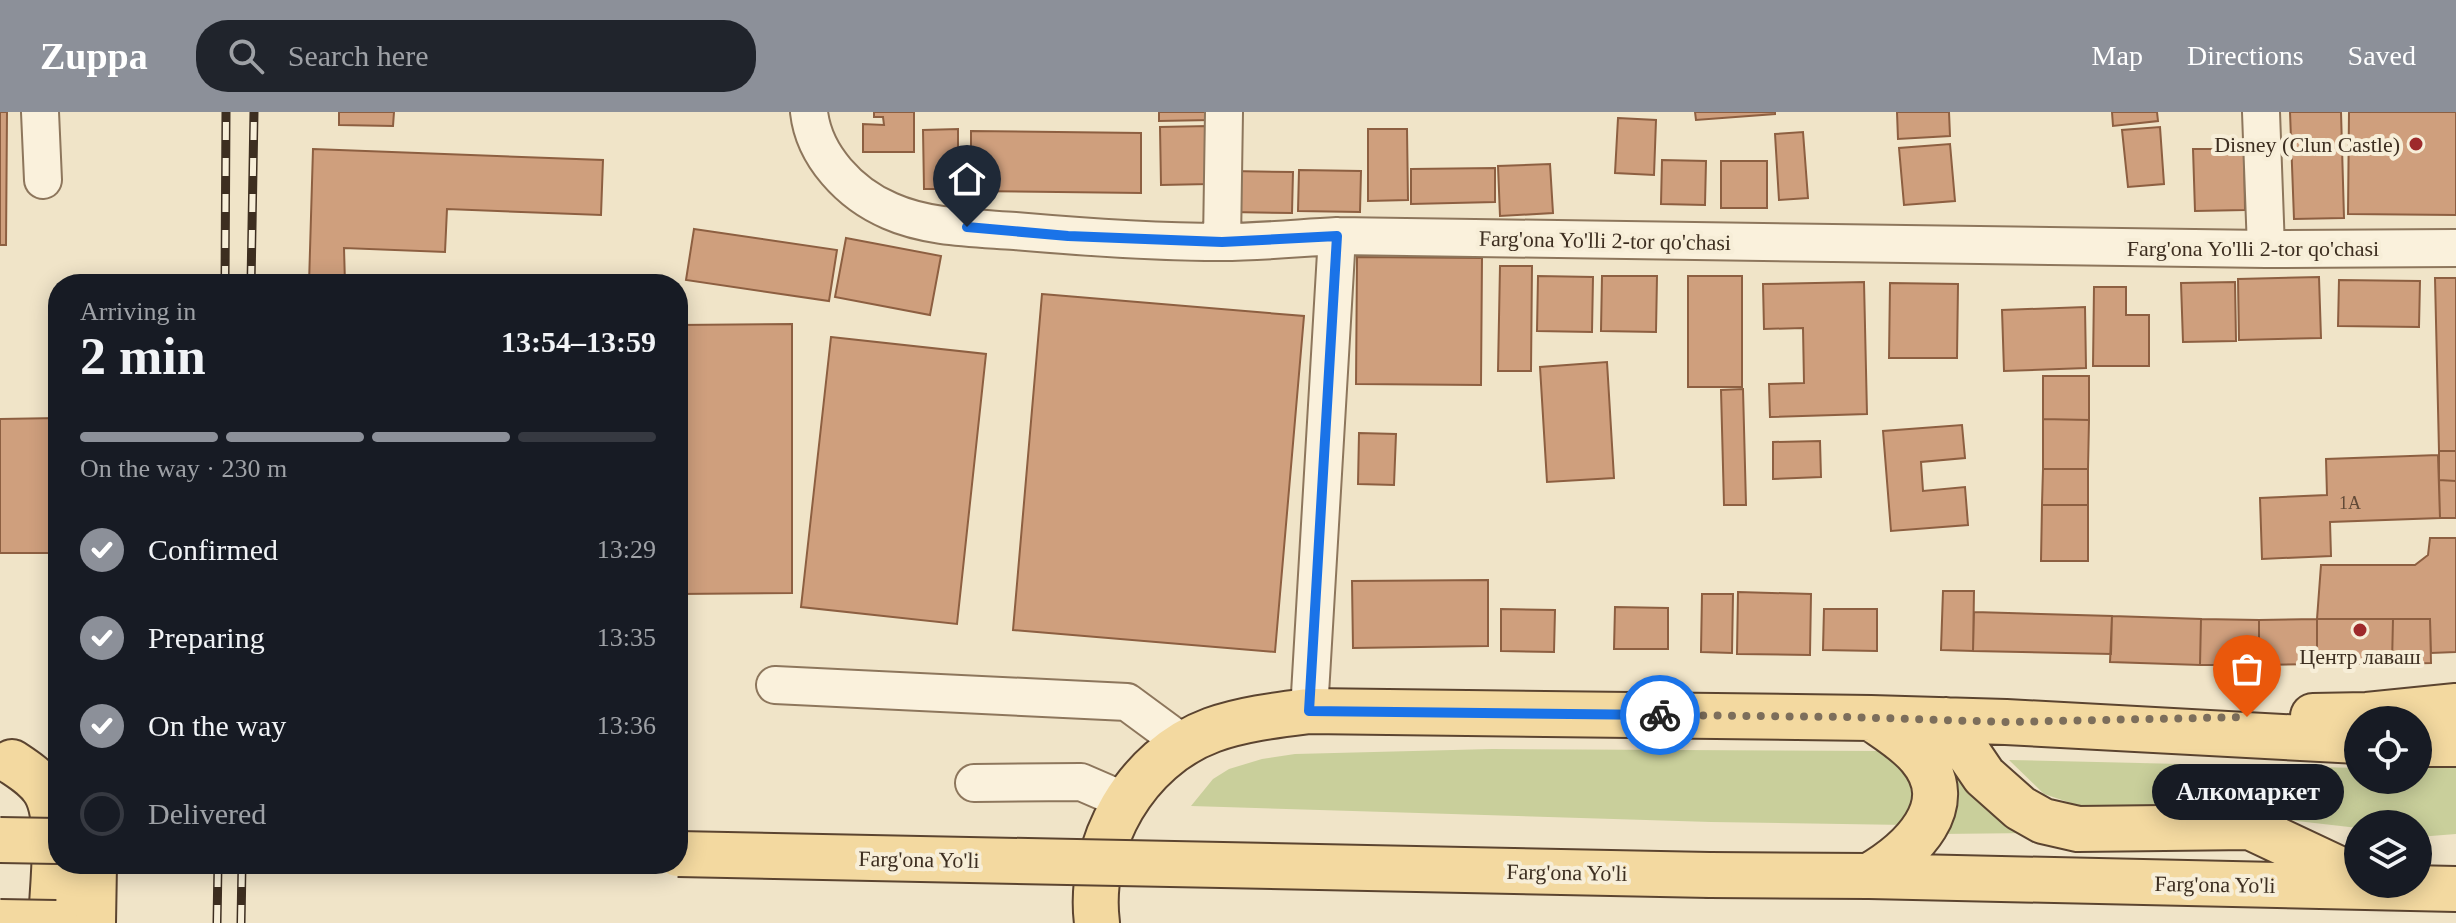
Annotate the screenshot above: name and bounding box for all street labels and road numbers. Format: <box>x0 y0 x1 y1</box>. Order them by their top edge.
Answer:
street label: Farg'ona Yo'lli 2-tor qo'chasi <box>1479 226 1731 255</box>
street label: Farg'ona Yo'lli 2-tor qo'chasi <box>2127 236 2379 261</box>
street label: Farg'ona Yo'li <box>858 846 980 873</box>
street label: Farg'ona Yo'li <box>1506 859 1628 886</box>
street label: Farg'ona Yo'li <box>2154 871 2276 898</box>

